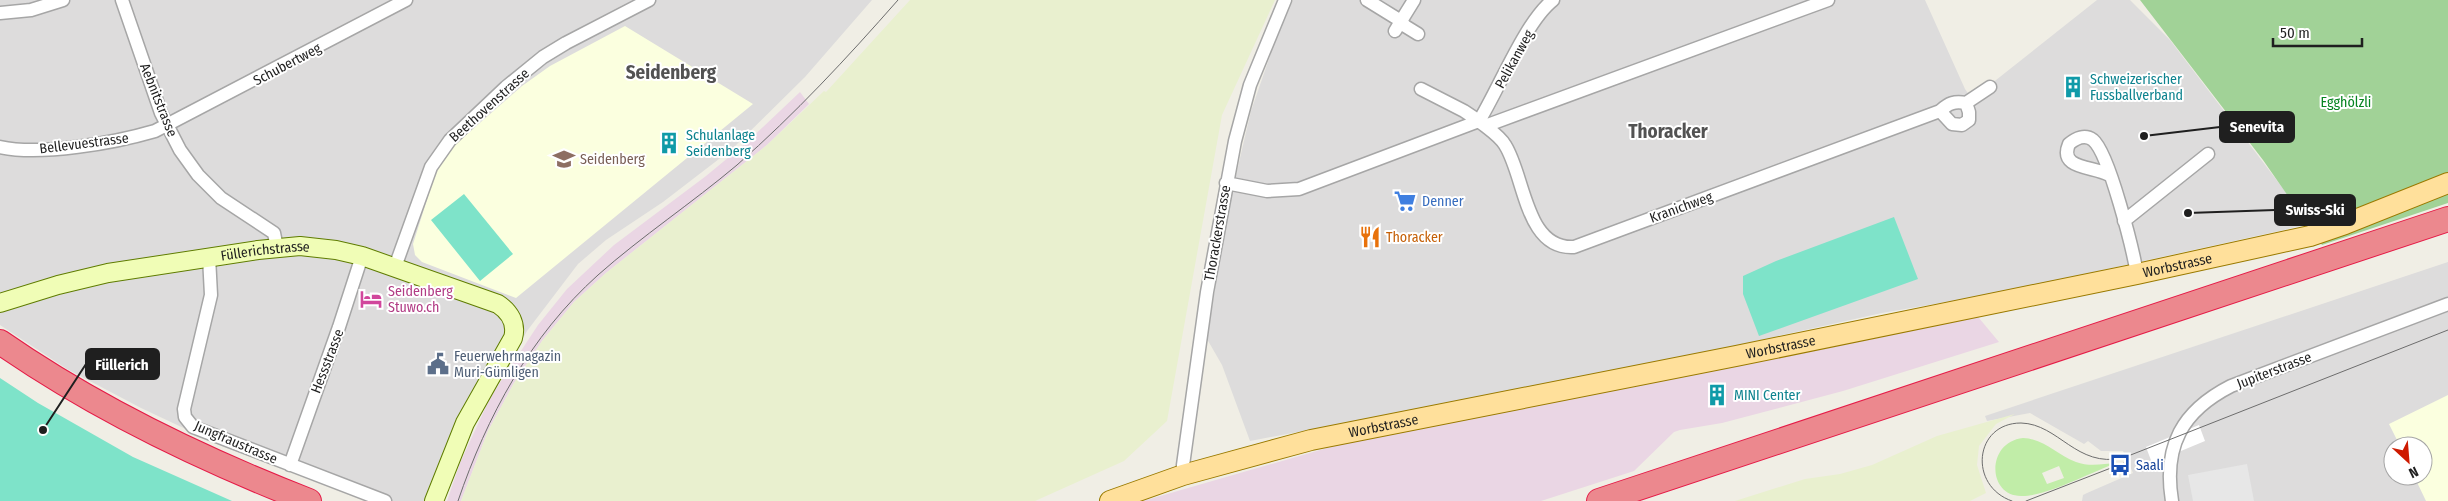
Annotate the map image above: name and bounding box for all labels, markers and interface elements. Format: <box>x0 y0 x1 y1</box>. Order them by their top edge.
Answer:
scale bar <box>2273 15 2362 47</box>
text: 50 m <box>2280 24 2310 42</box>
street label: Pelikanweg <box>1491 27 1538 91</box>
street label: Schubertweg <box>251 39 324 89</box>
street label: Aebnitstrasse <box>136 61 181 139</box>
district label: Seidenberg <box>626 61 717 84</box>
street label: Beethovenstrasse <box>446 65 533 146</box>
place label: Schweizerischer Fussballverband <box>2090 71 2183 104</box>
building icon: Schweizerischer Fussballverband <box>2060 74 2086 100</box>
park label: Egghölzli <box>2321 94 2371 111</box>
callout: Senevita <box>2220 112 2294 142</box>
text: Senevita <box>2230 118 2285 136</box>
district label: Thoracker <box>1628 120 1709 143</box>
place label: Schulanlage Seidenberg <box>686 127 755 160</box>
street label: Bellevuestrasse <box>38 130 130 157</box>
building icon: Schulanlage Seidenberg <box>656 130 682 156</box>
school or university icon: Seidenberg <box>551 146 577 172</box>
place label: Seidenberg <box>580 151 645 168</box>
street label: Thorackerstrasse <box>1201 184 1234 282</box>
supermarket icon: Denner <box>1392 188 1418 214</box>
street label: Kranichweg <box>1647 188 1715 227</box>
place label: Denner <box>1422 193 1464 210</box>
callout: Swiss-Ski <box>2275 195 2355 225</box>
text: Swiss-Ski <box>2285 201 2345 219</box>
restaurant icon: Thoracker <box>1357 224 1383 250</box>
place label: Thoracker <box>1386 229 1443 246</box>
street label: Füllerichstrasse <box>220 238 311 265</box>
street label: Worbstrasse <box>2141 250 2214 282</box>
place label: Seidenberg Stuwo.ch <box>388 283 453 316</box>
hotel icon: Seidenberg Stuwo.ch <box>358 286 384 312</box>
street label: Hessstrasse <box>307 327 348 396</box>
street label: Worbstrasse <box>1744 332 1817 363</box>
place label: Feuerwehrmagazin Muri-Gümligen <box>454 348 561 381</box>
street label: Jupiterstrasse <box>2234 348 2314 392</box>
callout: Füllerich <box>86 349 159 379</box>
public building icon: Feuerwehrmagazin Muri-Gümligen <box>425 351 451 377</box>
text: Füllerich <box>95 356 149 374</box>
building icon: MINI Center <box>1704 382 1730 408</box>
place label: MINI Center <box>1734 387 1800 404</box>
street label: Worbstrasse <box>1347 411 1420 441</box>
street label: Jungfraustrasse <box>192 417 280 468</box>
north arrow <box>2383 436 2433 486</box>
bus stop icon: Saali <box>2107 452 2133 478</box>
place label: Saali <box>2136 457 2164 474</box>
text: N <box>2406 463 2421 482</box>

